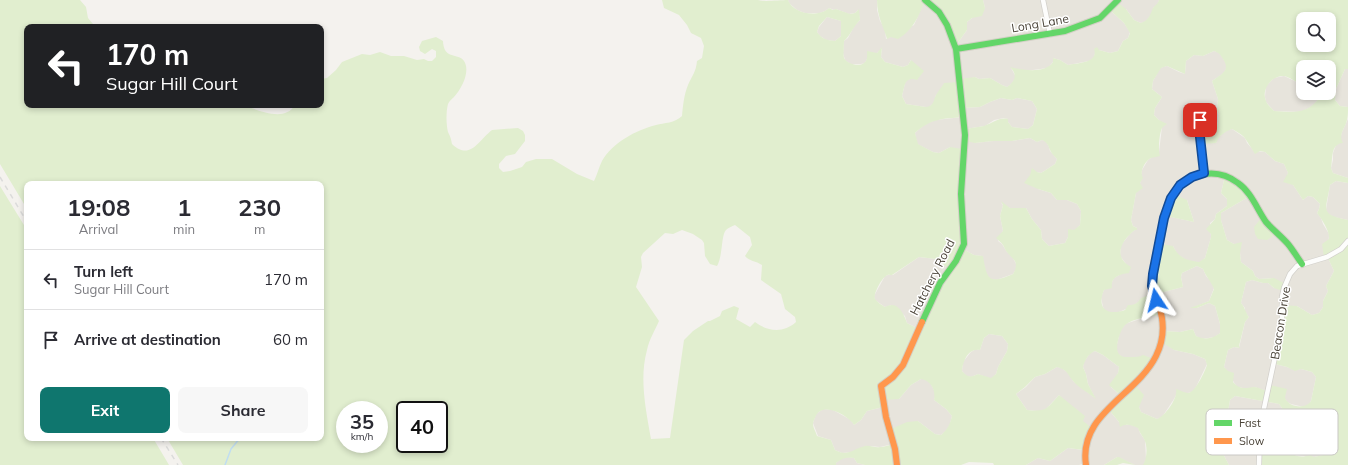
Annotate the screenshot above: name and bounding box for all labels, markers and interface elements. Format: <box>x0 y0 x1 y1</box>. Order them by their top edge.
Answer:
street label: Long Lane <box>1010 11 1070 35</box>
map controls <box>1296 12 1336 100</box>
button: search <box>1296 12 1336 52</box>
text: 170 m <box>106 37 189 72</box>
icon: left <box>40 40 92 92</box>
button: layers <box>1296 60 1336 100</box>
text: Sugar Hill Court <box>106 72 237 95</box>
pin <box>1183 103 1217 137</box>
icon: arrive <box>1189 109 1211 131</box>
text: 19:08 <box>67 192 130 222</box>
text: 1 <box>177 192 191 222</box>
text: 230 <box>238 192 281 222</box>
text: Arrival <box>79 221 118 237</box>
text: min <box>173 221 195 237</box>
text: m <box>254 221 265 237</box>
street label: Hatchery Road <box>906 236 958 318</box>
text: Turn left <box>74 262 133 281</box>
icon: left <box>40 269 62 291</box>
text: 170 m <box>264 270 308 289</box>
position arrow <box>1135 279 1177 321</box>
text: Sugar Hill Court <box>74 281 169 297</box>
street label: Beacon Drive <box>1267 285 1293 361</box>
icon: arrive <box>40 329 62 351</box>
text: Arrive at destination <box>74 330 221 349</box>
text: 60 m <box>273 330 308 349</box>
button: Exit <box>40 387 170 433</box>
button: Share <box>178 387 308 433</box>
speed limit sign: 40 <box>396 401 448 453</box>
text: 35 <box>350 409 374 434</box>
legend <box>1206 409 1338 455</box>
text: Fast <box>1239 416 1261 430</box>
text: km/h <box>351 430 373 443</box>
text: Slow <box>1239 434 1265 448</box>

